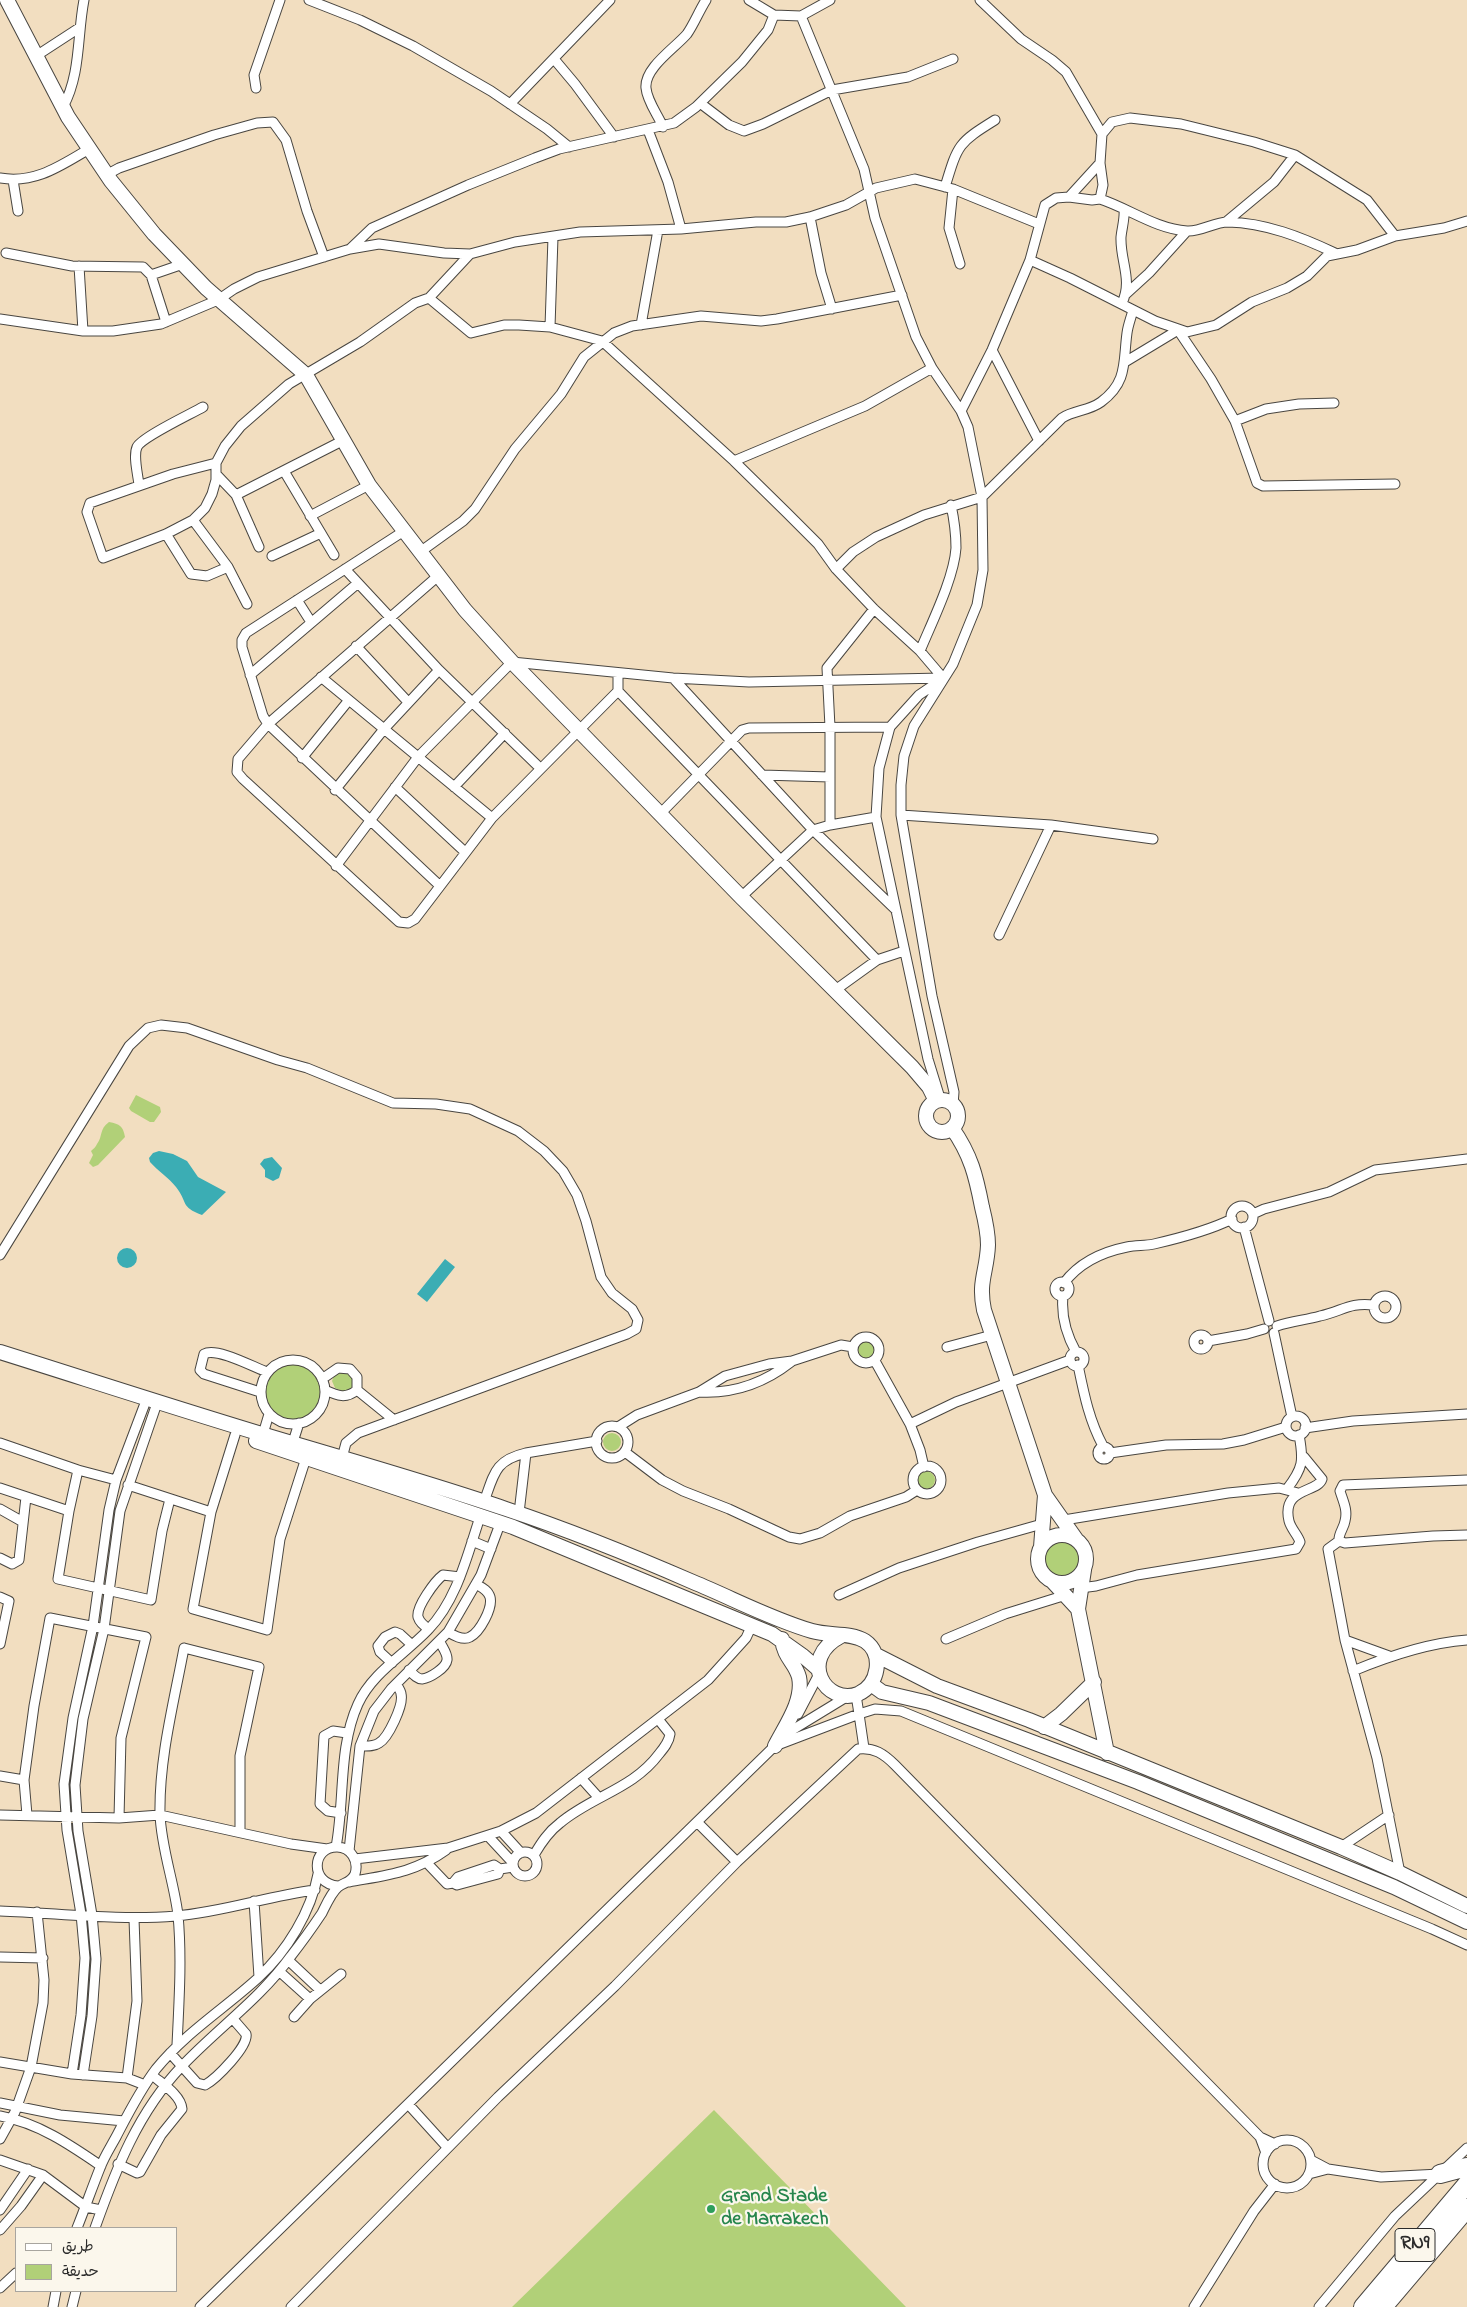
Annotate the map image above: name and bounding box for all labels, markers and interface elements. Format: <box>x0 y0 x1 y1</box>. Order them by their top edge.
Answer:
place label: Grand Stade de Marrakech <box>721 2186 828 2233</box>
marker: Grand Stade de Marrakech <box>705 2203 717 2215</box>
legend <box>15 2227 178 2292</box>
road number: RN9 <box>1395 2228 1435 2262</box>
text: طريق <box>62 2236 94 2258</box>
text: حديقة <box>62 2261 99 2283</box>

